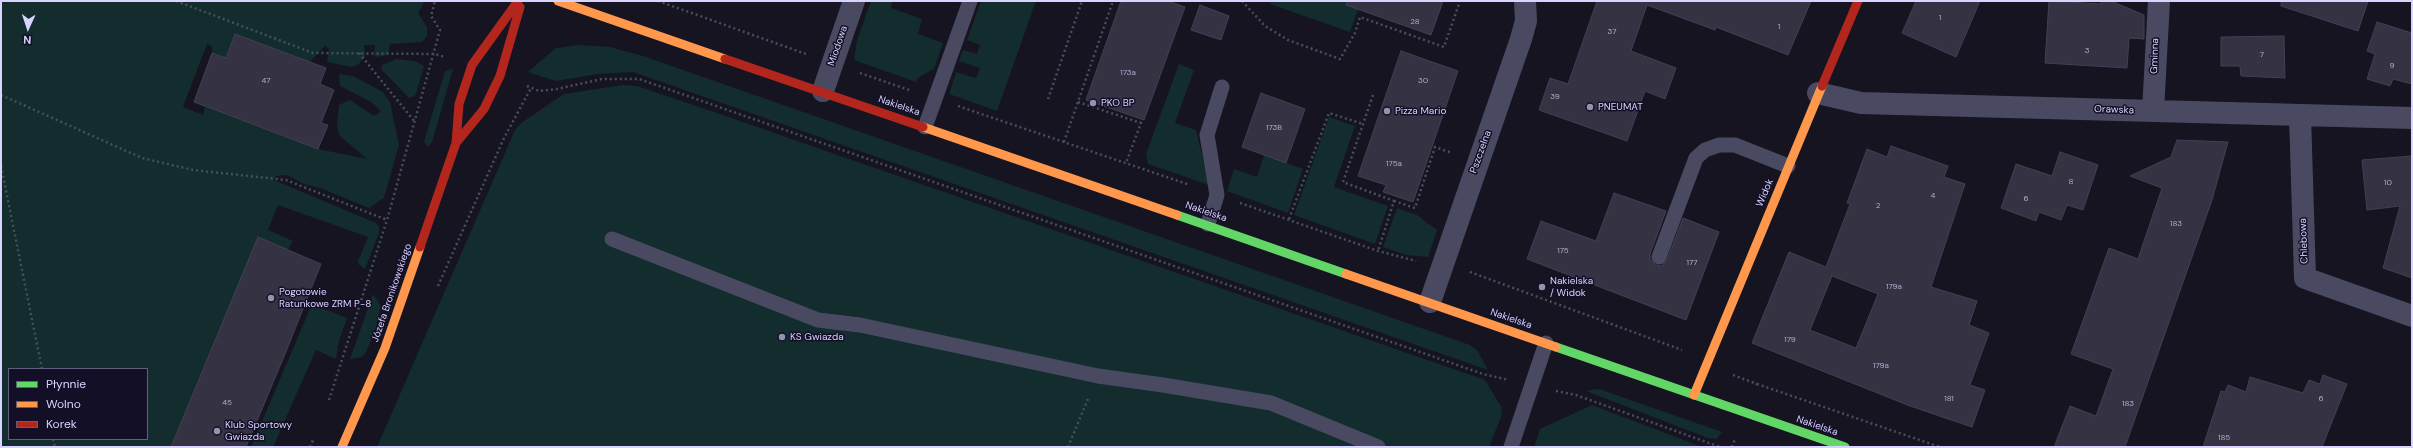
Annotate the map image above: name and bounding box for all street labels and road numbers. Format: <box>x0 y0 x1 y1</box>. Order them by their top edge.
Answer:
street label: Miodowa <box>826 24 850 68</box>
street label: Gminna <box>2148 38 2162 74</box>
street label: Nakielska <box>877 93 921 119</box>
street label: Orawska <box>2094 103 2134 117</box>
street label: Pszczelna <box>1468 129 1494 175</box>
street label: Widok <box>1754 177 1776 209</box>
street label: Nakielska <box>1184 199 1228 225</box>
street label: Chlebowa <box>2297 218 2311 264</box>
street label: Józefa Bronikowskiego <box>369 242 415 344</box>
street label: Nakielska <box>1489 306 1533 332</box>
street label: Nakielska <box>1795 413 1839 439</box>

